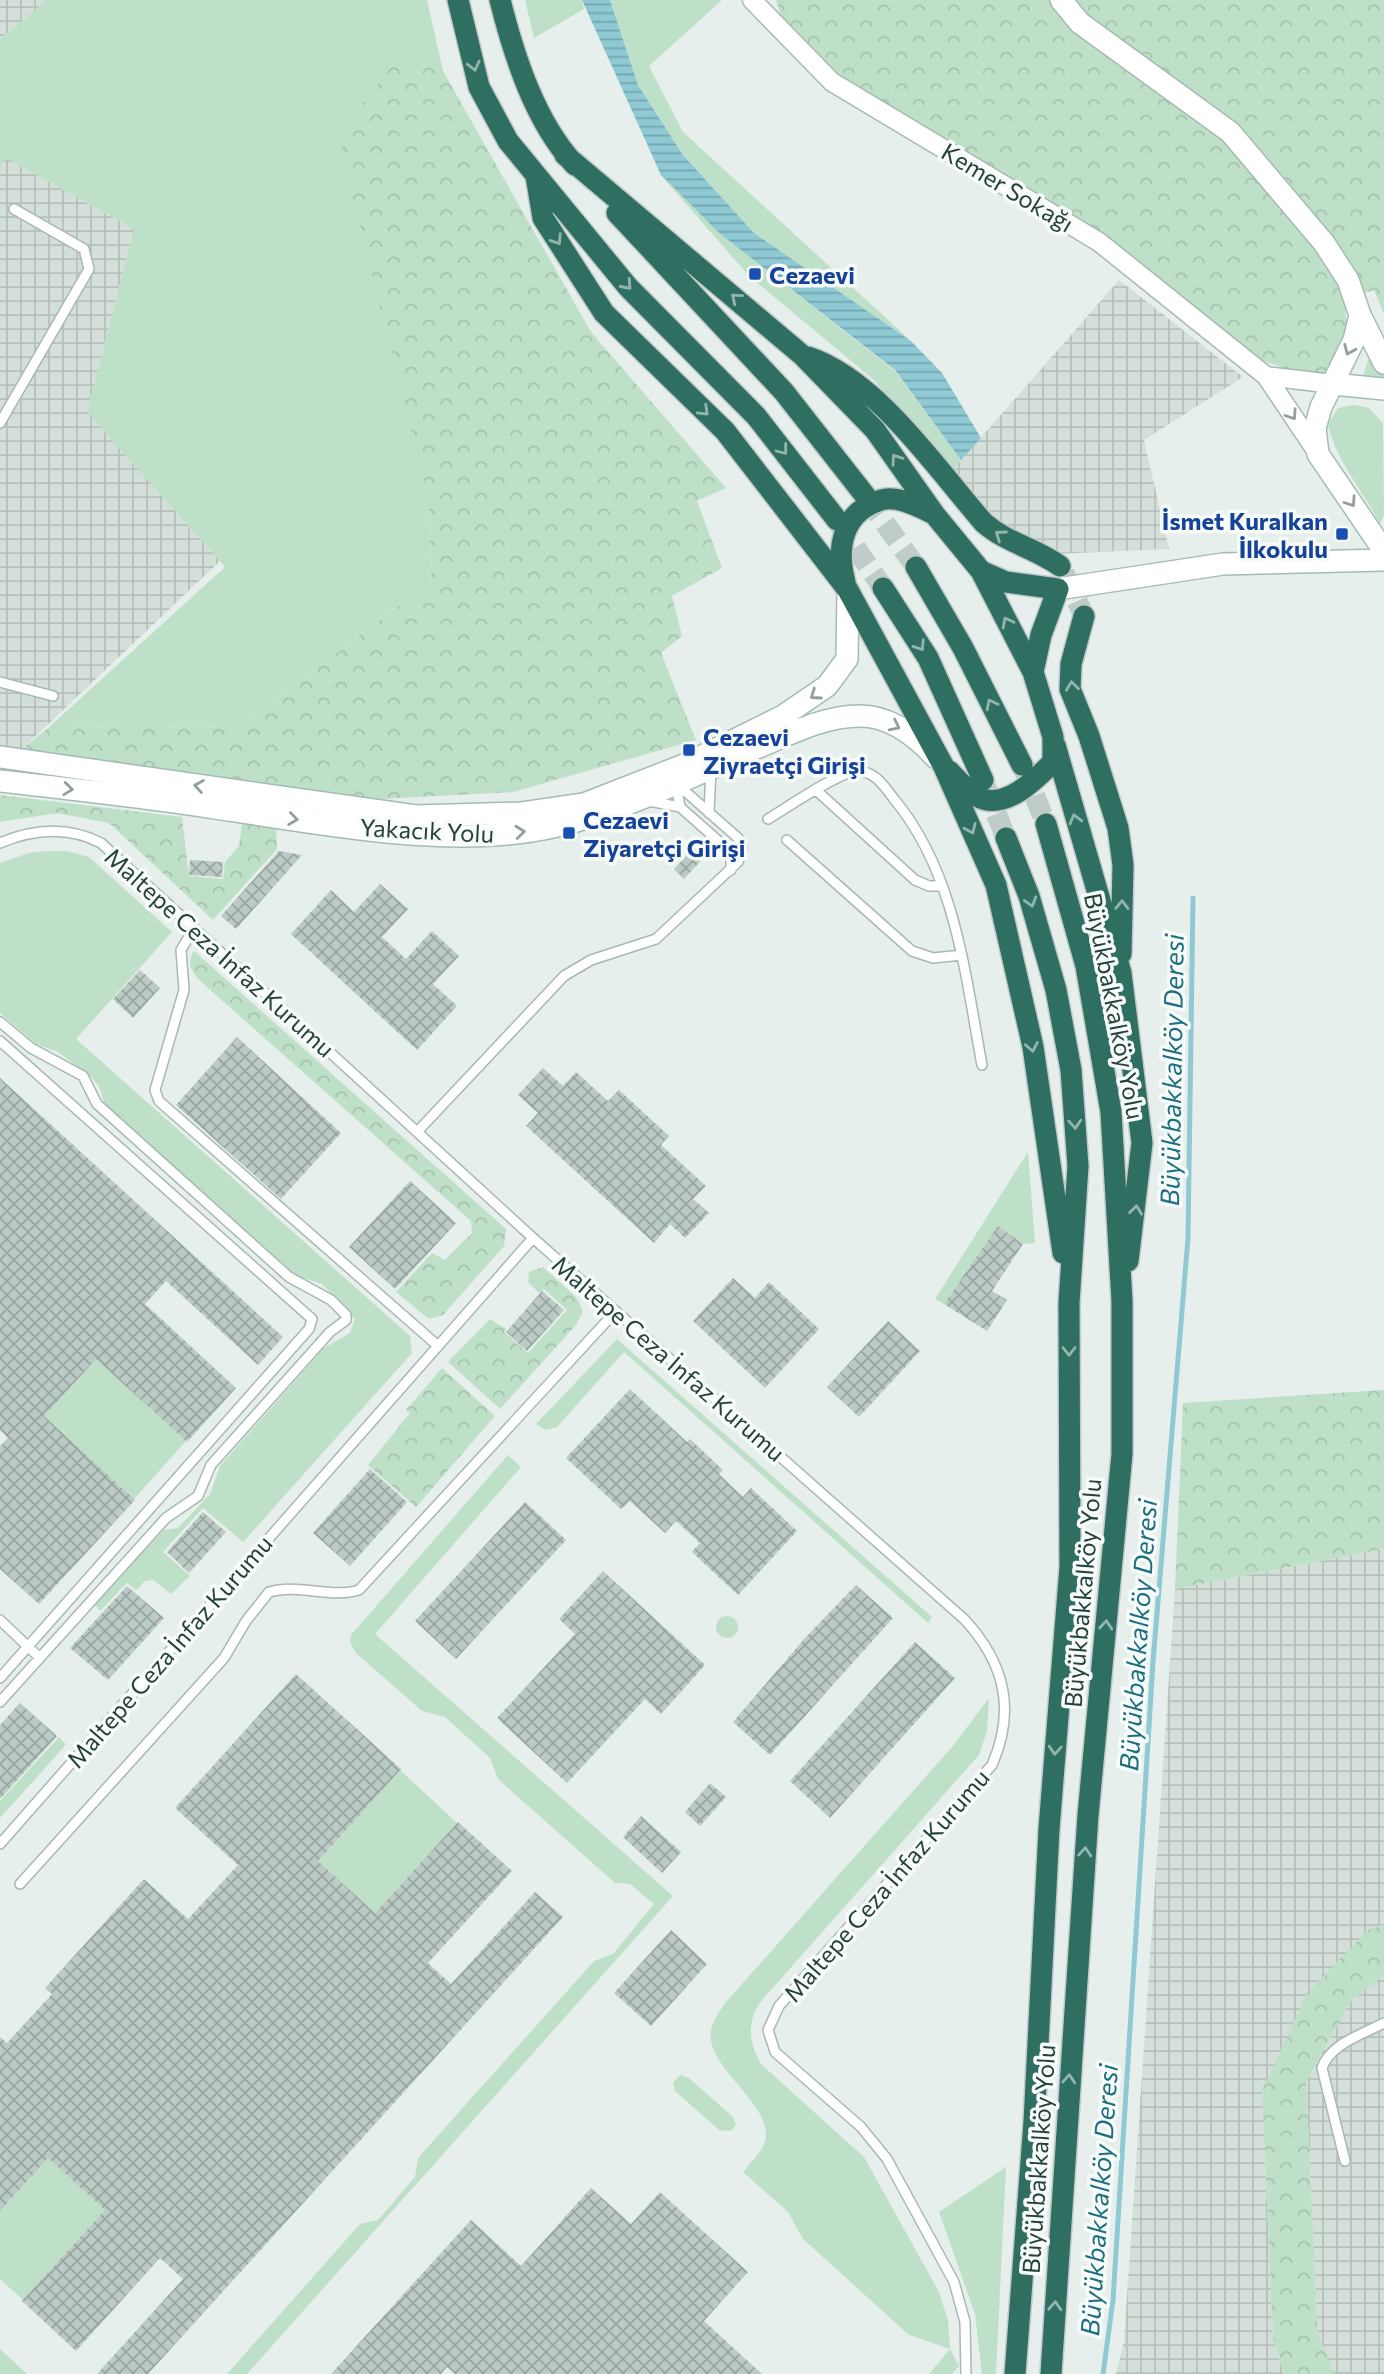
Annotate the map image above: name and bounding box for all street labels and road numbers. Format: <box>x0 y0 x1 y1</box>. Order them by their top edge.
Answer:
street label: Kemer Sokağı <box>937 136 1079 238</box>
street label: Yakacık Yolu <box>359 812 495 848</box>
street label: Maltepe Ceza İnfaz Kurumu <box>99 841 341 1063</box>
street label: Büyükbakkalköy Yolu <box>1079 890 1151 1122</box>
street label: Maltepe Ceza İnfaz Kurumu <box>547 1249 791 1467</box>
street label: Büyükbakkalköy Yolu <box>1058 1477 1106 1709</box>
street label: Maltepe Ceza İnfaz Kurumu <box>60 1529 278 1773</box>
street label: Maltepe Ceza İnfaz Kurumu <box>777 1763 995 2007</box>
street label: Büyükbakkalköy Yolu <box>1016 2043 1060 2275</box>

